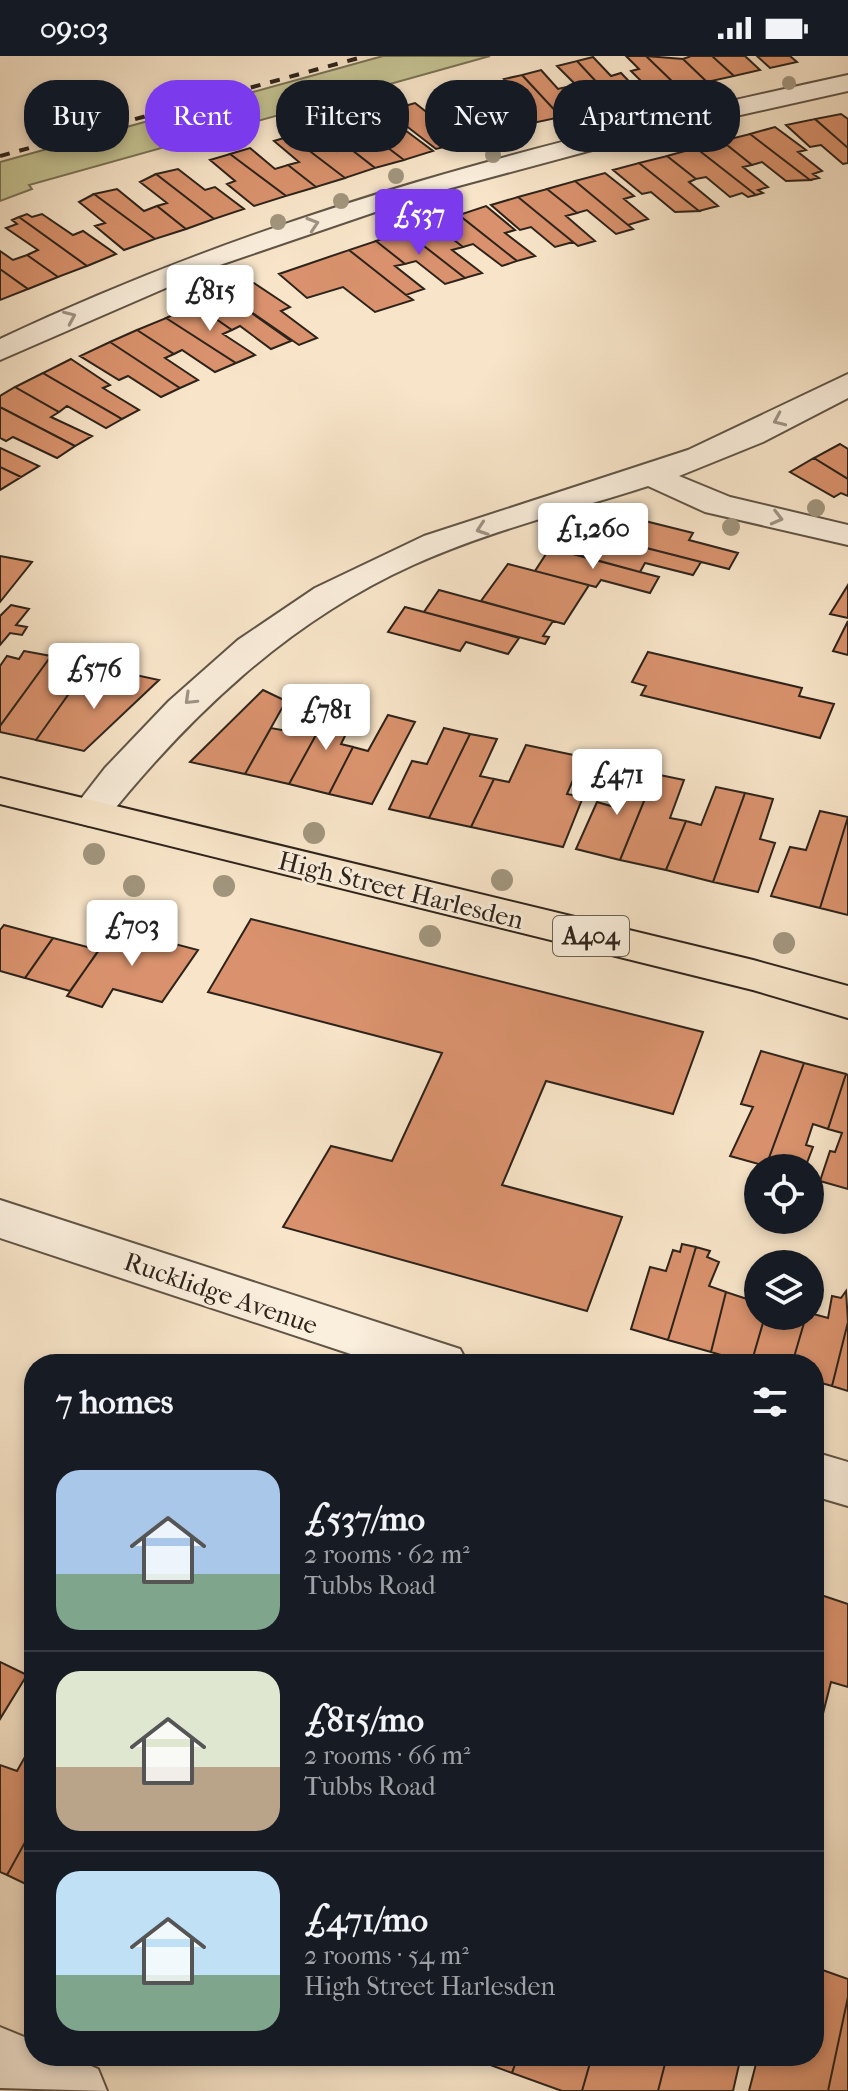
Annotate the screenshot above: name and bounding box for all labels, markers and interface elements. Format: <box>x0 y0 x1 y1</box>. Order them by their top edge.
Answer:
text: 09:03 <box>40 11 108 46</box>
chip: Buy <box>24 80 129 152</box>
chip: Rent <box>145 80 260 152</box>
chip: Filters <box>276 80 409 152</box>
chip: New <box>425 80 537 152</box>
chip: Apartment <box>553 80 740 152</box>
pin: £537 <box>372 189 466 257</box>
text: £537 <box>393 199 445 230</box>
one-way arrow <box>305 217 319 233</box>
pin: £815 <box>163 265 257 333</box>
text: £815 <box>185 275 235 306</box>
one-way arrow <box>62 311 76 327</box>
one-way arrow <box>773 410 787 426</box>
pin: £1,260 <box>528 503 658 571</box>
one-way arrow <box>770 508 784 525</box>
text: £1,260 <box>556 513 630 544</box>
one-way arrow <box>476 519 490 535</box>
pin: £576 <box>47 643 141 711</box>
text: £576 <box>66 653 122 684</box>
pin: £781 <box>279 684 373 752</box>
one-way arrow <box>185 689 199 704</box>
text: £781 <box>300 694 352 725</box>
pin: £471 <box>570 749 664 817</box>
text: £471 <box>590 759 644 790</box>
street label: High Street Harlesden <box>275 845 527 936</box>
pin: £703 <box>85 900 179 968</box>
text: £703 <box>105 910 159 941</box>
road number: A404 <box>553 916 629 956</box>
map controls <box>744 1154 824 1330</box>
button: locate <box>744 1154 824 1234</box>
street label: Rucklidge Avenue <box>120 1246 322 1341</box>
button: layers <box>744 1250 824 1330</box>
icon: filters <box>748 1380 792 1424</box>
text: 7 homes <box>56 1382 173 1422</box>
text: £537/mo <box>304 1499 425 1539</box>
icon: home <box>120 1502 216 1598</box>
text: 2 rooms · 62 m² <box>304 1539 470 1570</box>
text: Tubbs Road <box>304 1570 436 1601</box>
text: £815/mo <box>304 1700 424 1740</box>
icon: home <box>120 1703 216 1799</box>
text: 2 rooms · 66 m² <box>304 1740 470 1771</box>
text: Tubbs Road <box>304 1771 436 1802</box>
text: £471/mo <box>304 1900 428 1940</box>
icon: home <box>120 1903 216 1999</box>
text: 2 rooms · 54 m² <box>304 1940 469 1971</box>
text: High Street Harlesden <box>304 1971 555 2002</box>

